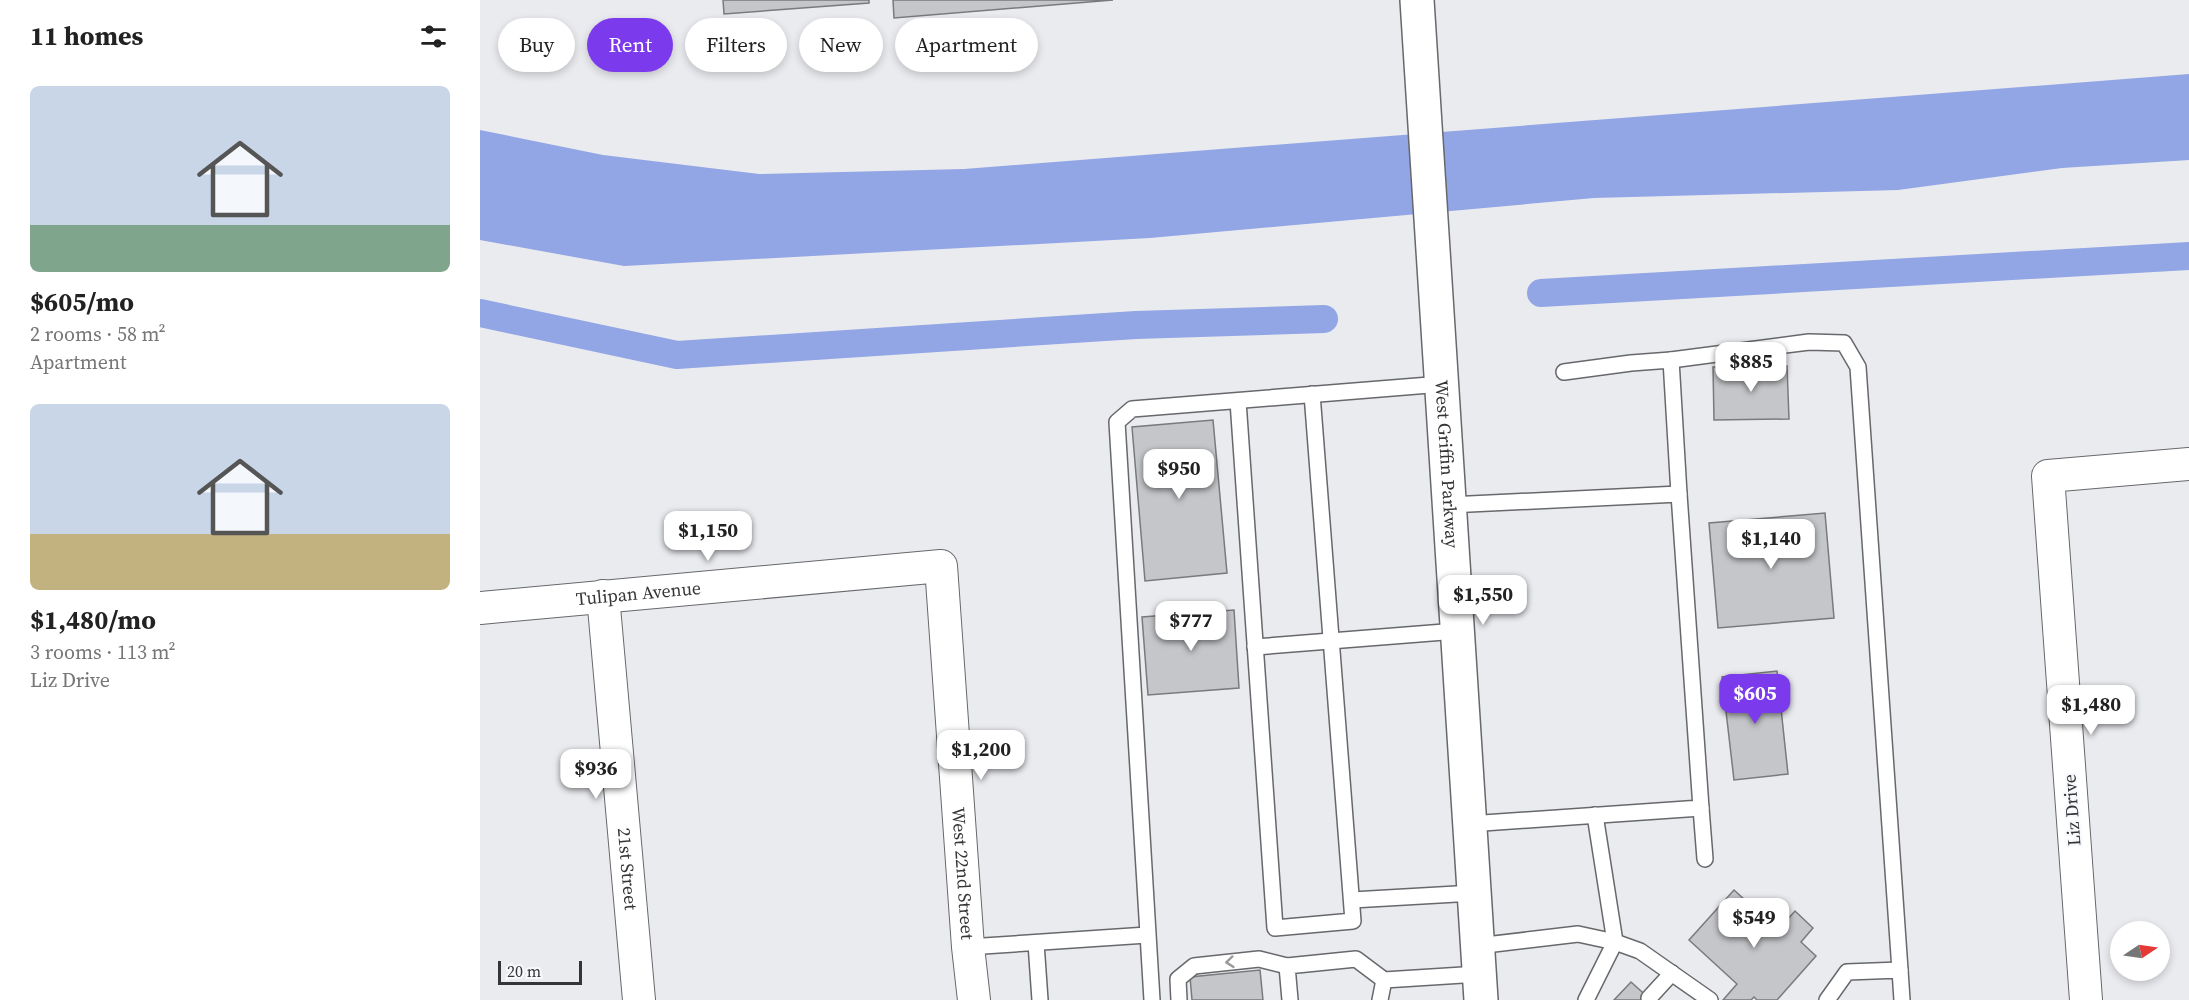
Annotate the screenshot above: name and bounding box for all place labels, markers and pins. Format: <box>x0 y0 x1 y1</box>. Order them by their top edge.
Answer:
pin: $885 <box>1715 342 1787 393</box>
pin: $950 <box>1143 449 1215 500</box>
pin: $1,150 <box>659 511 757 562</box>
pin: $1,140 <box>1722 519 1820 570</box>
pin: $1,550 <box>1434 575 1532 626</box>
pin: $777 <box>1155 601 1227 652</box>
pin: $605 <box>1719 674 1791 725</box>
pin: $1,480 <box>2042 685 2140 736</box>
pin: $1,200 <box>932 730 1030 781</box>
pin: $936 <box>560 749 632 800</box>
pin: $549 <box>1718 898 1790 949</box>

